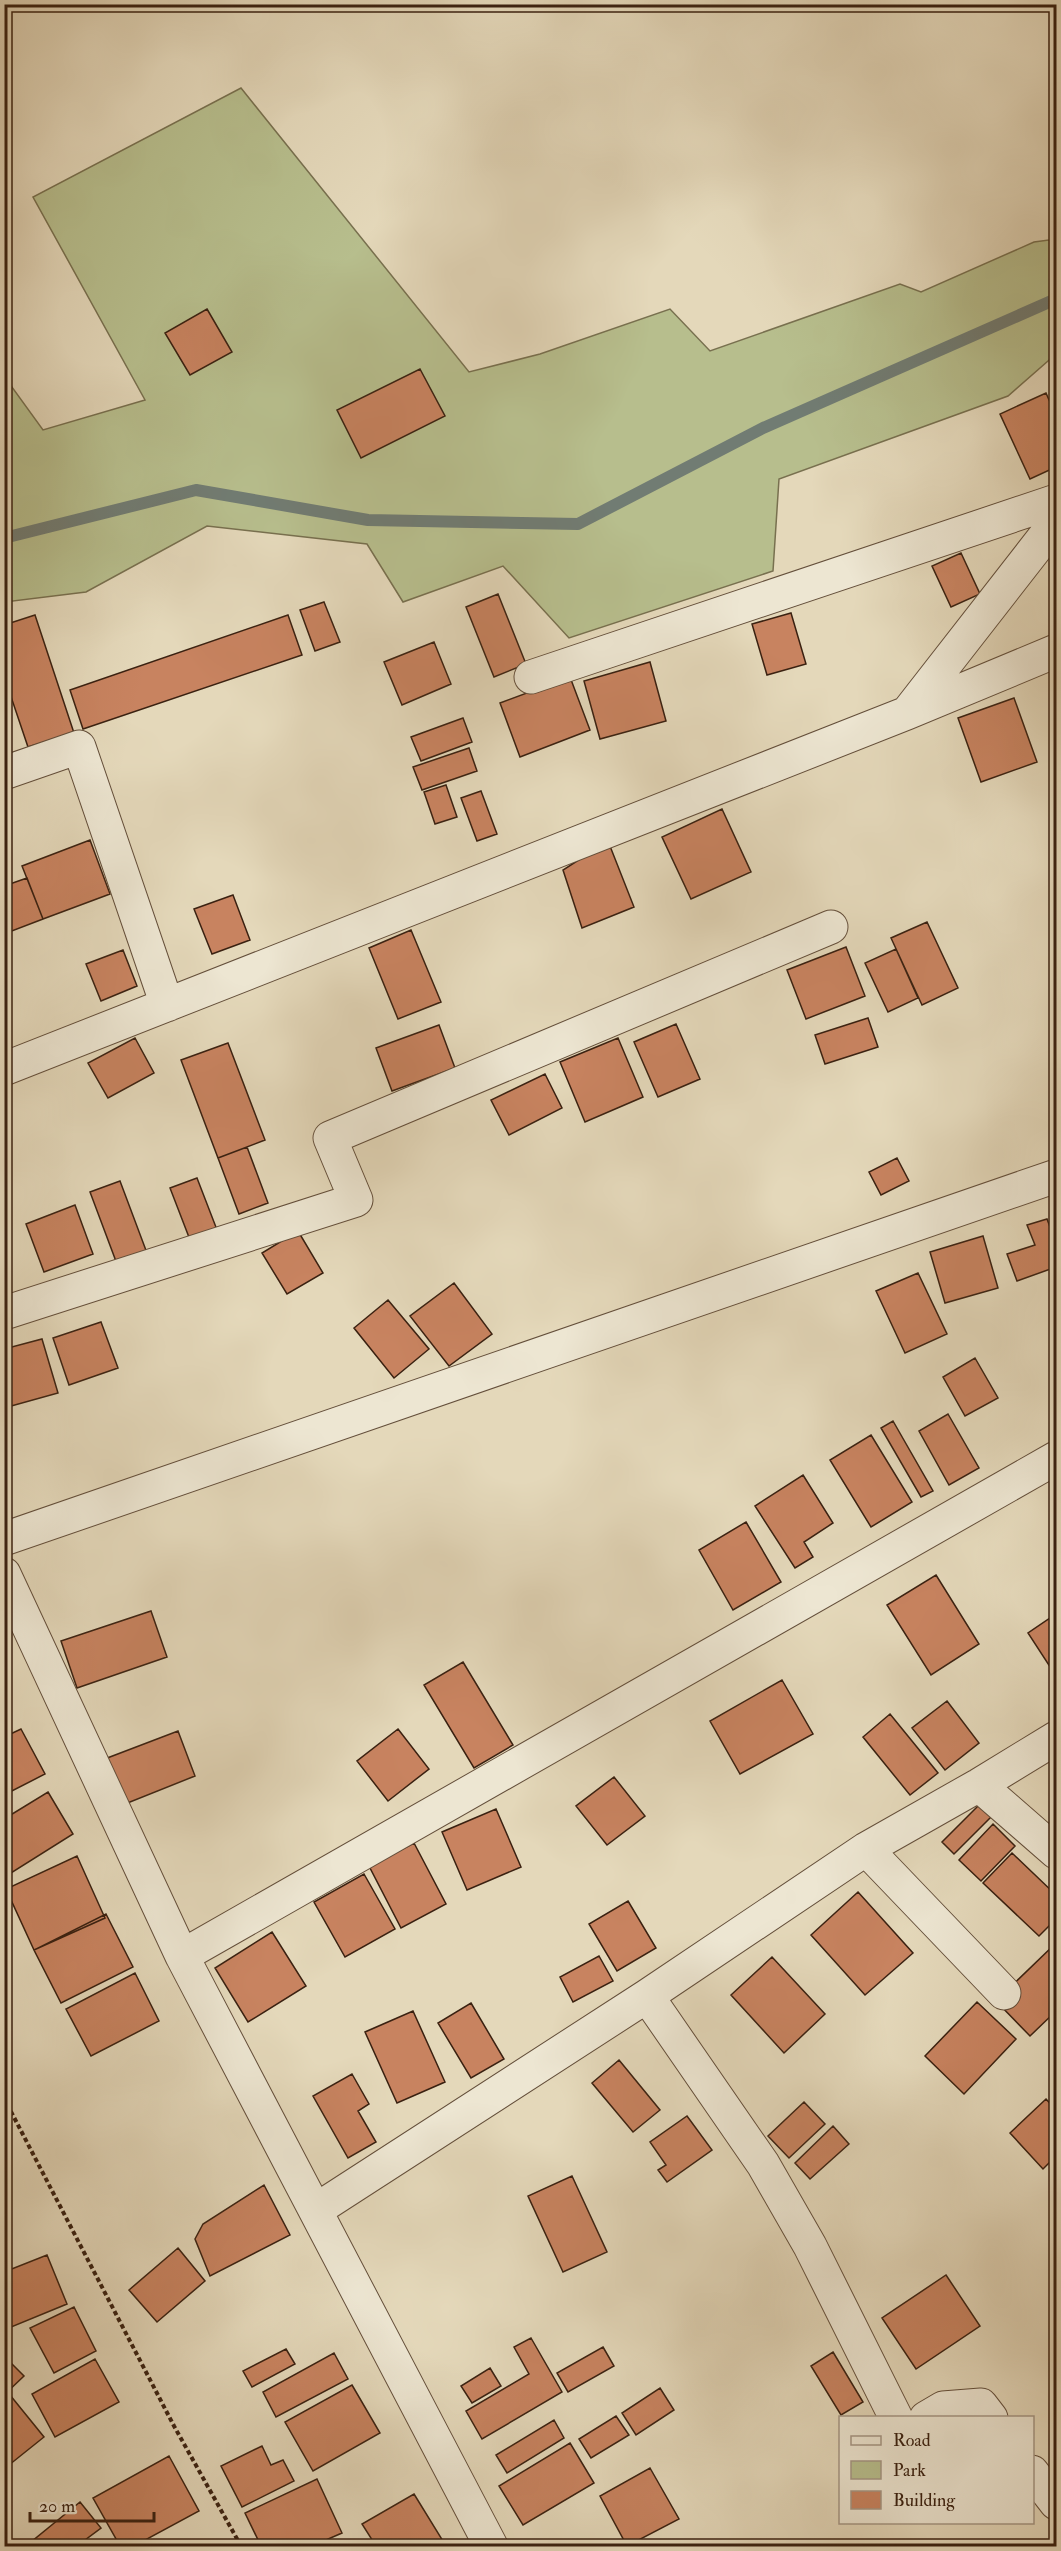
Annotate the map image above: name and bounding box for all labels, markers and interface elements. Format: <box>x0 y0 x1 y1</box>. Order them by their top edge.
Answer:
legend <box>839 2416 1034 2524</box>
text: Road <box>893 2429 931 2452</box>
text: Park <box>893 2459 926 2482</box>
scale bar <box>30 2485 154 2523</box>
text: Building <box>893 2489 956 2512</box>
text: 20 m <box>39 2495 75 2518</box>

